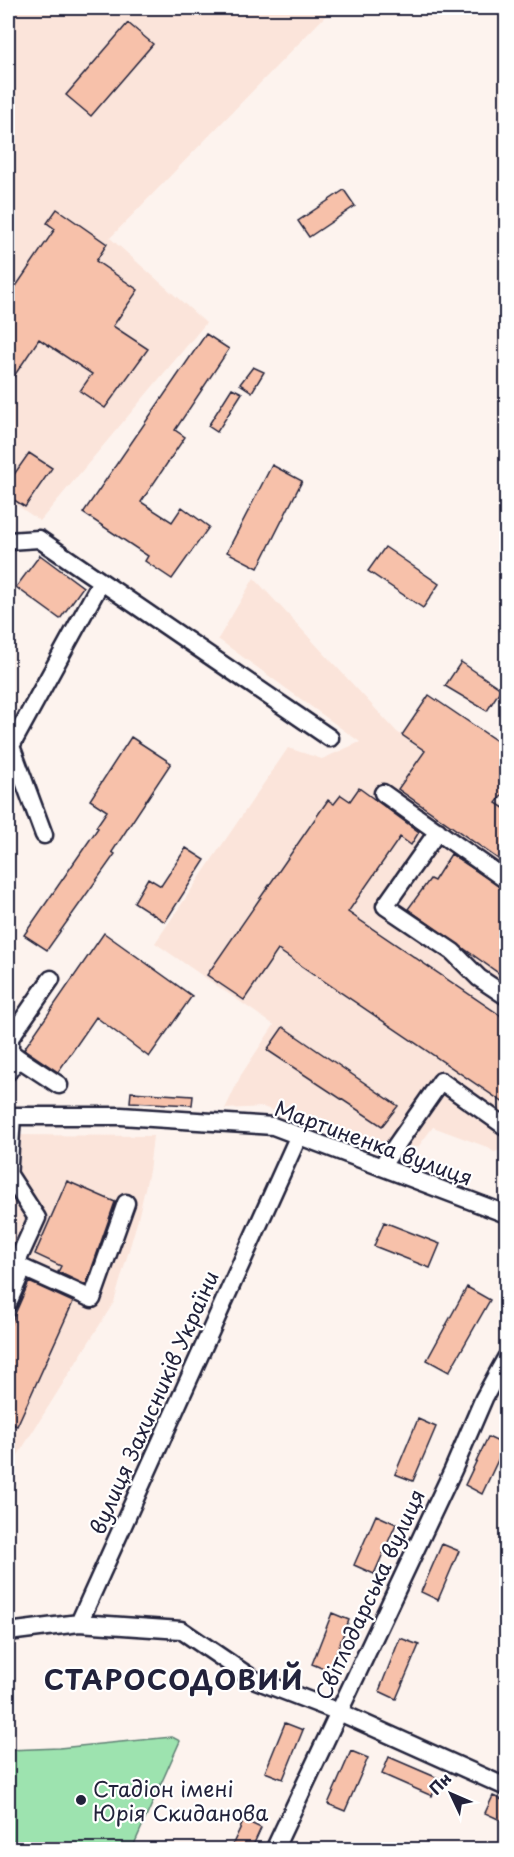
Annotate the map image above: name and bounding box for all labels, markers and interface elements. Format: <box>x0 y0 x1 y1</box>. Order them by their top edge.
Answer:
street label: Мартиненка вулиця <box>271 1091 477 1193</box>
street label: вулиця Захисників України <box>80 1265 226 1539</box>
street label: Світлодарська вулиця <box>306 1483 432 1705</box>
district label: СТАРОСОДОВИЙ <box>44 1658 304 1699</box>
north arrow <box>421 1764 481 1824</box>
text: Пн <box>423 1766 456 1800</box>
place label: Стадiон імені Юрія Скиданова <box>93 1772 268 1828</box>
marker: Стадiон імені Юрія Скиданова <box>74 1793 88 1807</box>

